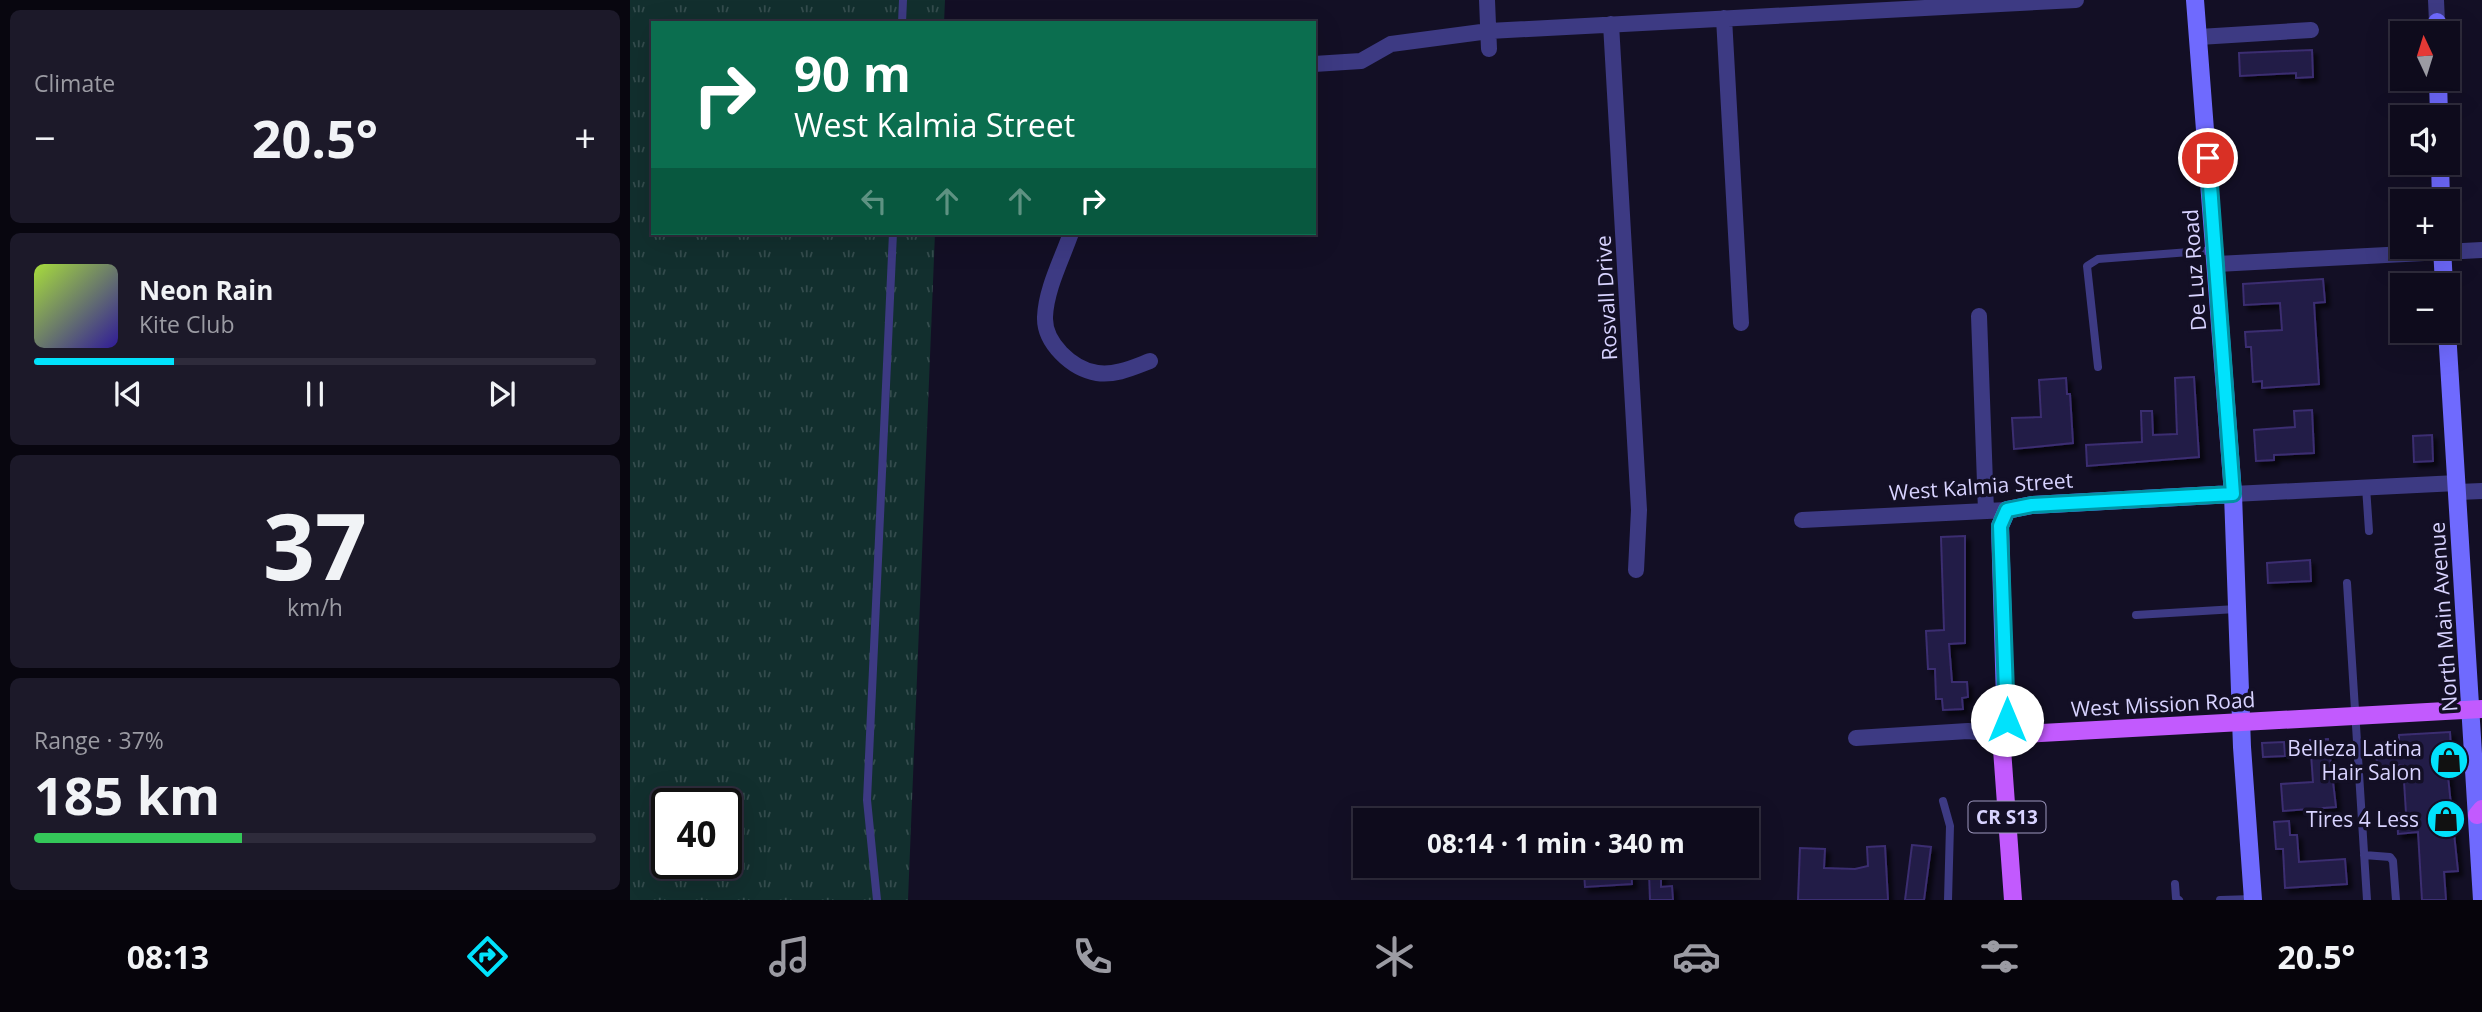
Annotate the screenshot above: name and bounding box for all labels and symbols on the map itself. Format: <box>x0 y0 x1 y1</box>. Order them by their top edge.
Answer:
north arrow <box>2390 21 2460 91</box>
pin <box>2178 128 2238 188</box>
street label: De Luz Road <box>2176 208 2212 332</box>
street label: Rosvall Drive <box>1589 235 1623 361</box>
street label: West Kalmia Street <box>1888 466 2074 506</box>
street label: North Main Avenue <box>2422 521 2464 713</box>
position arrow <box>1970 683 2044 757</box>
street label: West Mission Road <box>2070 685 2256 723</box>
place label: Belleza Latina Hair Salon <box>2287 734 2422 786</box>
shop icon: Belleza Latina Hair Salon <box>2428 739 2470 781</box>
speed limit sign: 40 <box>651 788 742 879</box>
shop icon: Tires 4 Less <box>2425 798 2467 840</box>
road number: CR S13 <box>1968 802 2046 832</box>
place label: Tires 4 Less <box>2306 805 2419 833</box>

